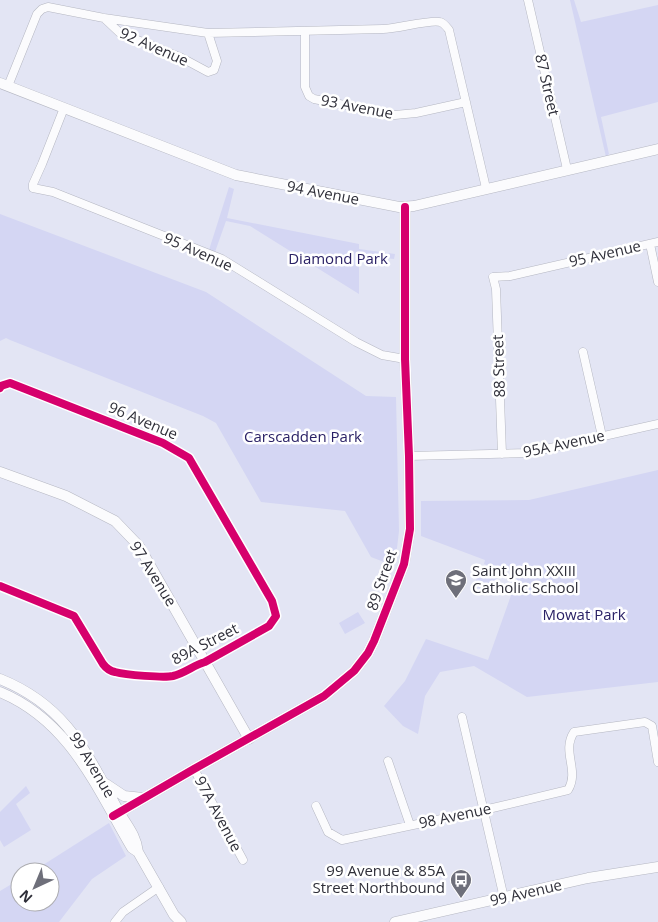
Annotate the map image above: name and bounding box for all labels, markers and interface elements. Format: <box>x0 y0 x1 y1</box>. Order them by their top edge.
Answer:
street label: 92 Avenue <box>117 22 192 70</box>
street label: 87 Street <box>531 52 565 118</box>
street label: 93 Avenue <box>319 89 395 123</box>
street label: 94 Avenue <box>285 175 361 209</box>
street label: 95 Avenue <box>161 227 236 275</box>
street label: 95 Avenue <box>567 235 643 271</box>
park label: Diamond Park <box>288 248 388 268</box>
street label: 88 Street <box>487 334 509 398</box>
street label: 96 Avenue <box>106 397 181 444</box>
street label: 95A Avenue <box>521 425 606 461</box>
park label: Carscadden Park <box>244 426 362 446</box>
street label: 97 Avenue <box>126 537 182 610</box>
street label: 89 Street <box>361 547 401 613</box>
place label: Saint John XXIII Catholic School <box>472 560 578 597</box>
school or university icon: Saint John XXIII Catholic School <box>444 568 468 599</box>
park label: Mowat Park <box>542 604 626 624</box>
street label: 89A Street <box>168 618 241 668</box>
street label: 99 Avenue <box>65 728 120 801</box>
street label: 97A Avenue <box>191 772 247 855</box>
street label: 98 Avenue <box>417 798 493 832</box>
place label: 99 Avenue & 85A Street Northbound <box>312 860 446 897</box>
north arrow <box>10 862 60 912</box>
bus stop icon: 99 Avenue & 85A Street Northbound <box>449 868 473 899</box>
street label: 99 Avenue <box>488 874 564 910</box>
text: N <box>15 886 36 908</box>

